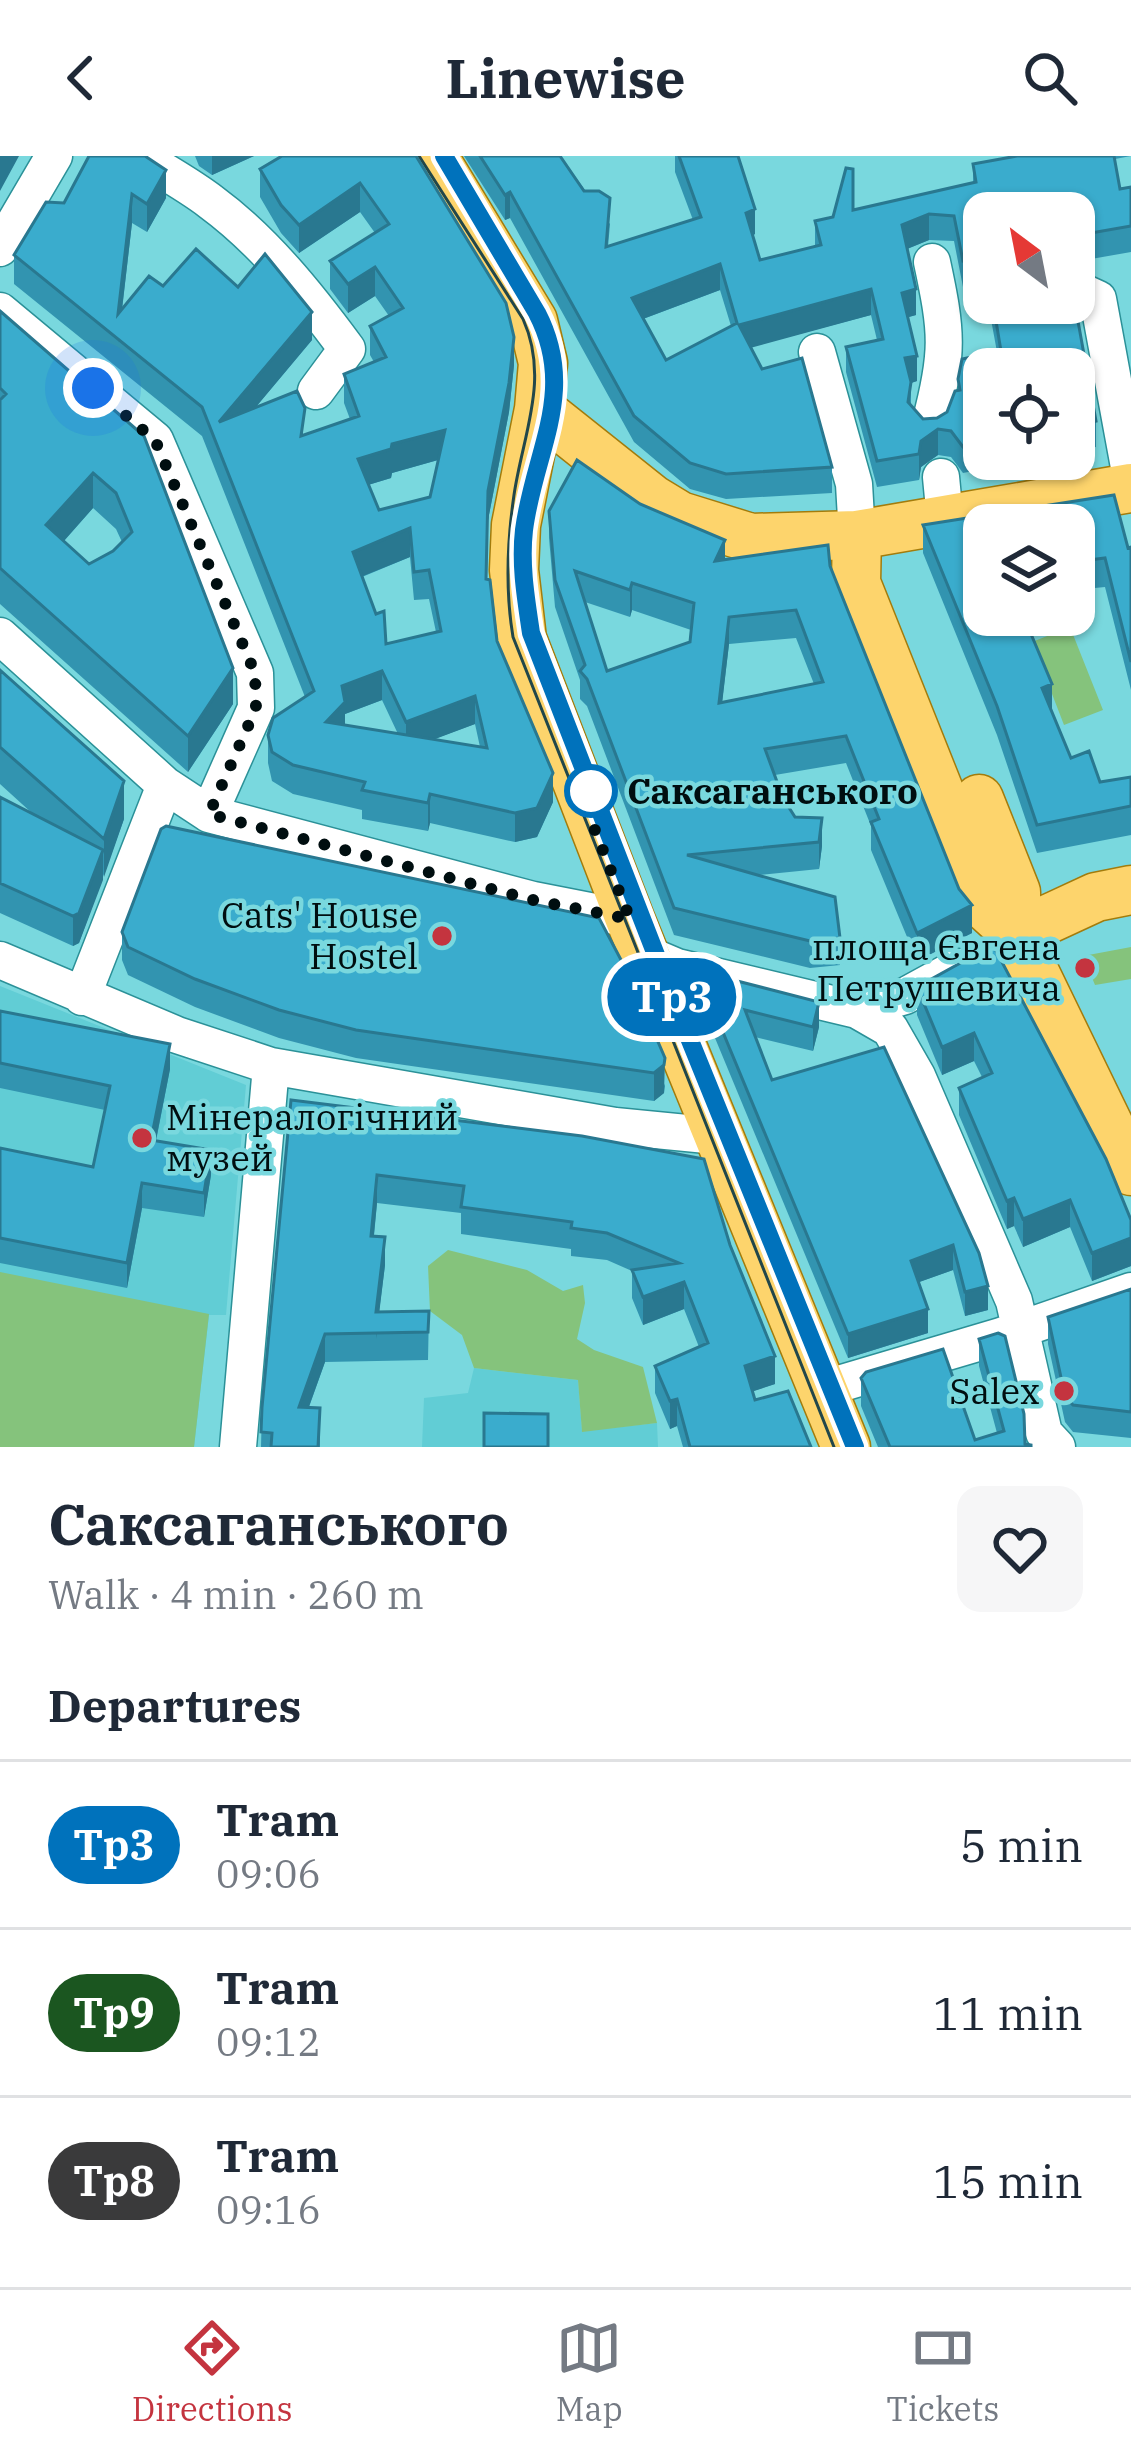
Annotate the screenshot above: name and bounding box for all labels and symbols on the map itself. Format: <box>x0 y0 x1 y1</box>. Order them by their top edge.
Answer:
north arrow <box>963 192 1095 324</box>
your location <box>63 358 123 418</box>
marker: Саксаганського <box>566 766 616 816</box>
place label: Саксаганського <box>627 767 918 814</box>
place label: Cats' House Hostel <box>221 891 418 979</box>
marker: Cats' House Hostel <box>429 923 455 949</box>
place label: площа Євгена Петрушевича <box>812 923 1061 1011</box>
marker: площа Євгена Петрушевича <box>1072 955 1098 981</box>
line badge: Тр3 <box>603 958 741 1036</box>
place label: Мінералогічний музей <box>166 1093 458 1181</box>
marker: Мінералогічний музей <box>129 1125 155 1151</box>
place label: Salex <box>949 1367 1040 1414</box>
marker: Salex <box>1051 1378 1077 1404</box>

